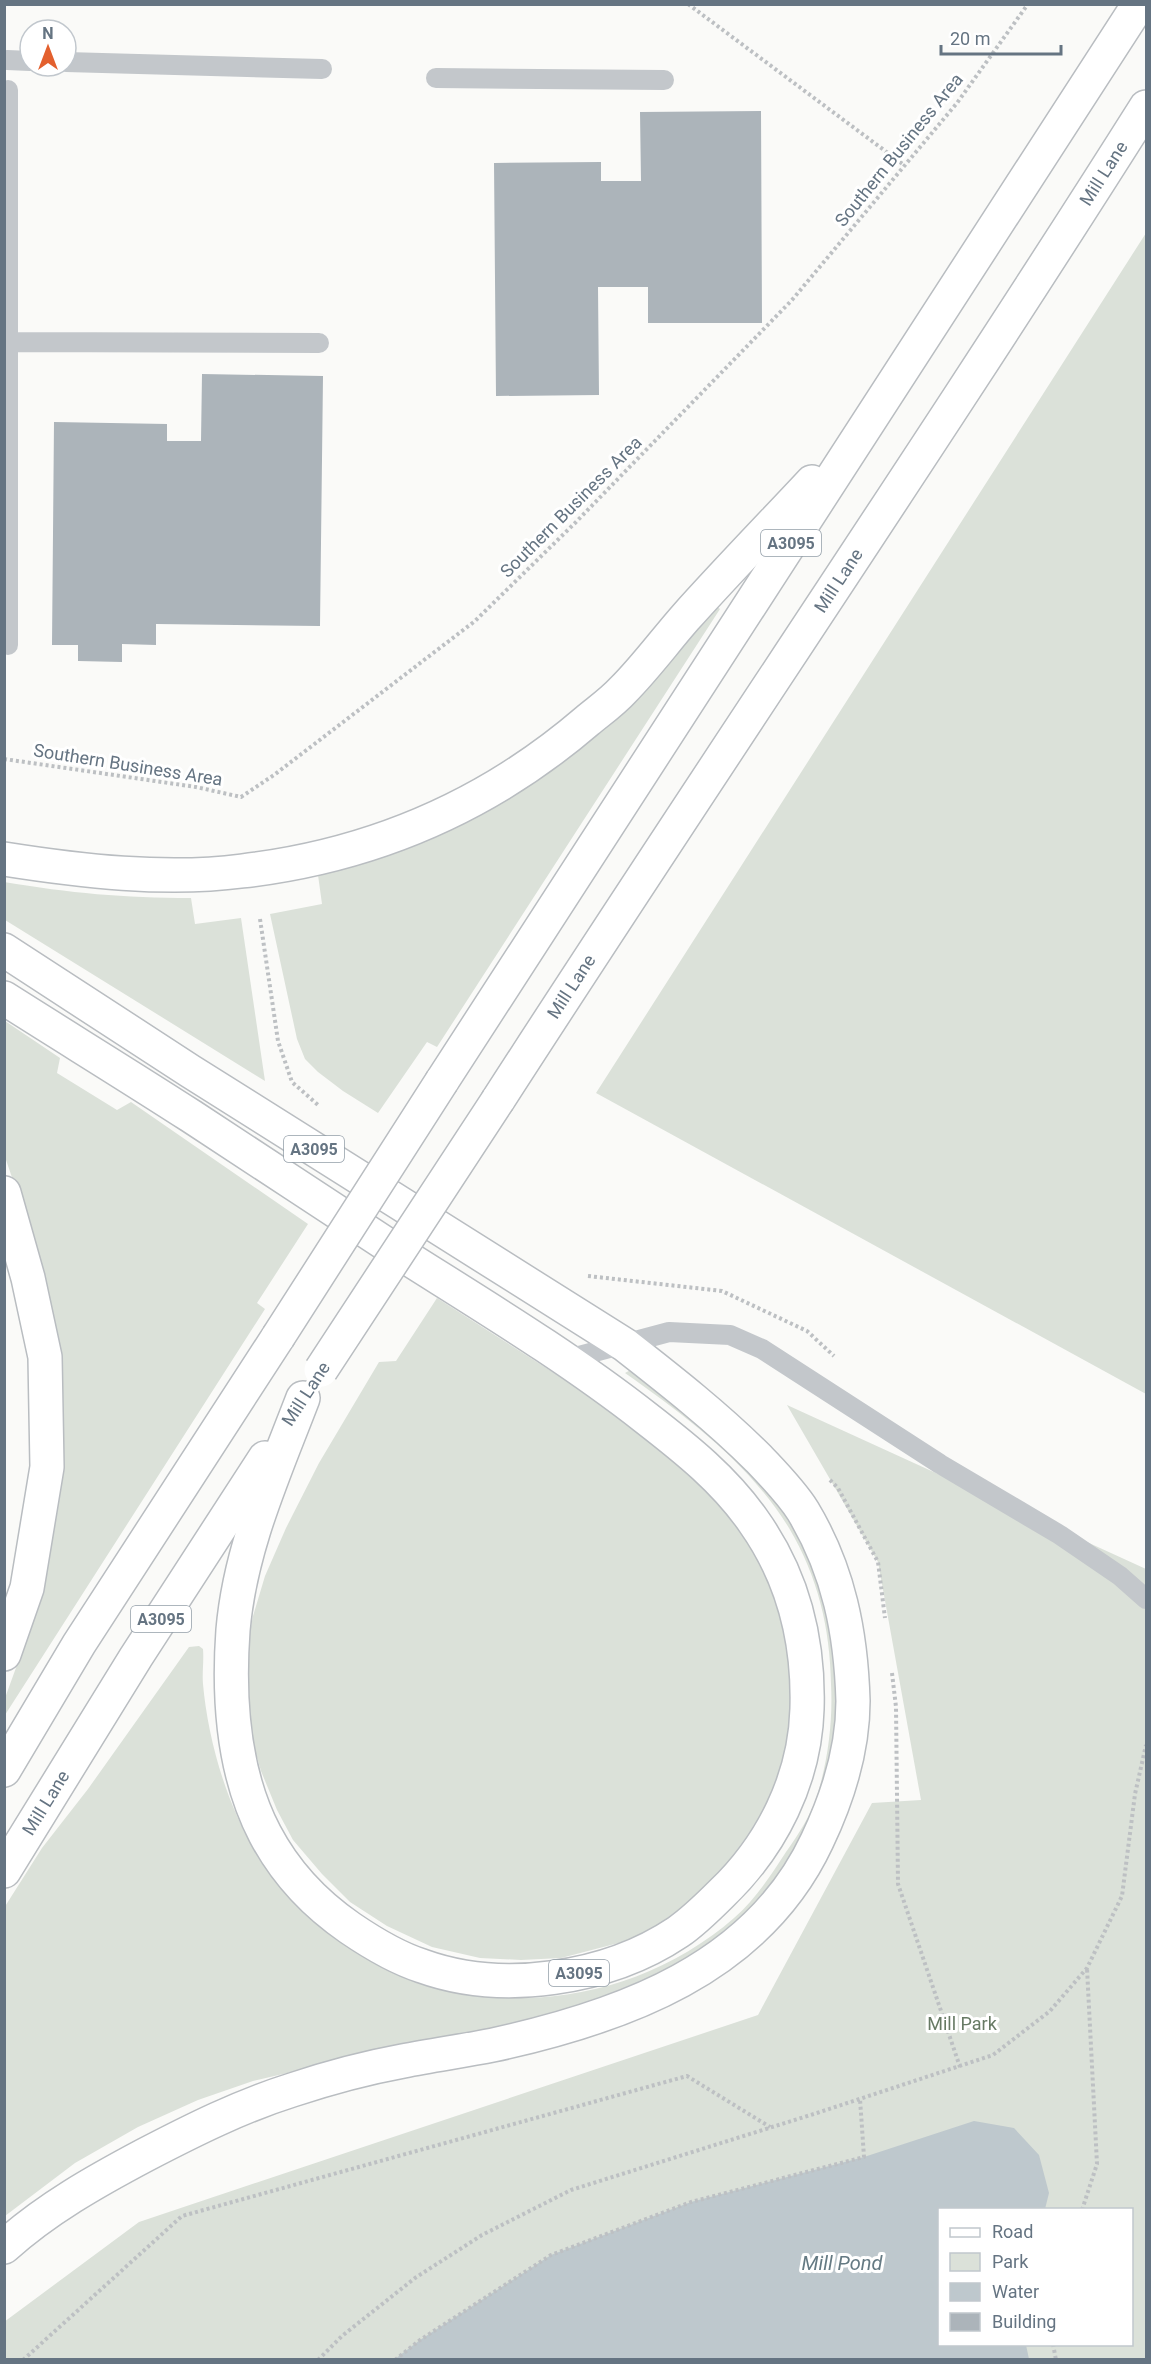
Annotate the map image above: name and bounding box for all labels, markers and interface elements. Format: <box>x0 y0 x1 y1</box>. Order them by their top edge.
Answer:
north arrow <box>18 18 78 78</box>
scale bar <box>941 18 1061 56</box>
text: N <box>42 24 54 43</box>
text: 20 m <box>950 28 990 49</box>
street label: Southern Business Area <box>830 69 967 231</box>
street label: Mill Lane <box>1075 137 1132 209</box>
street label: Southern Business Area <box>496 432 646 582</box>
road number: A3095 <box>761 530 821 556</box>
street label: Mill Lane <box>810 544 867 616</box>
street label: Southern Business Area <box>32 739 224 790</box>
street label: Mill Lane <box>542 950 600 1023</box>
road number: A3095 <box>284 1136 344 1162</box>
street label: Mill Lane <box>277 1358 334 1430</box>
road number: A3095 <box>131 1606 191 1632</box>
street label: Mill Lane <box>18 1766 74 1839</box>
road number: A3095 <box>549 1960 609 1986</box>
park label: Mill Park <box>927 2013 998 2034</box>
legend <box>938 2208 1133 2346</box>
text: Road <box>992 2221 1033 2242</box>
water label: Mill Pond <box>802 2251 883 2275</box>
text: Park <box>992 2251 1029 2272</box>
text: Water <box>992 2281 1039 2302</box>
text: Building <box>992 2311 1056 2332</box>

